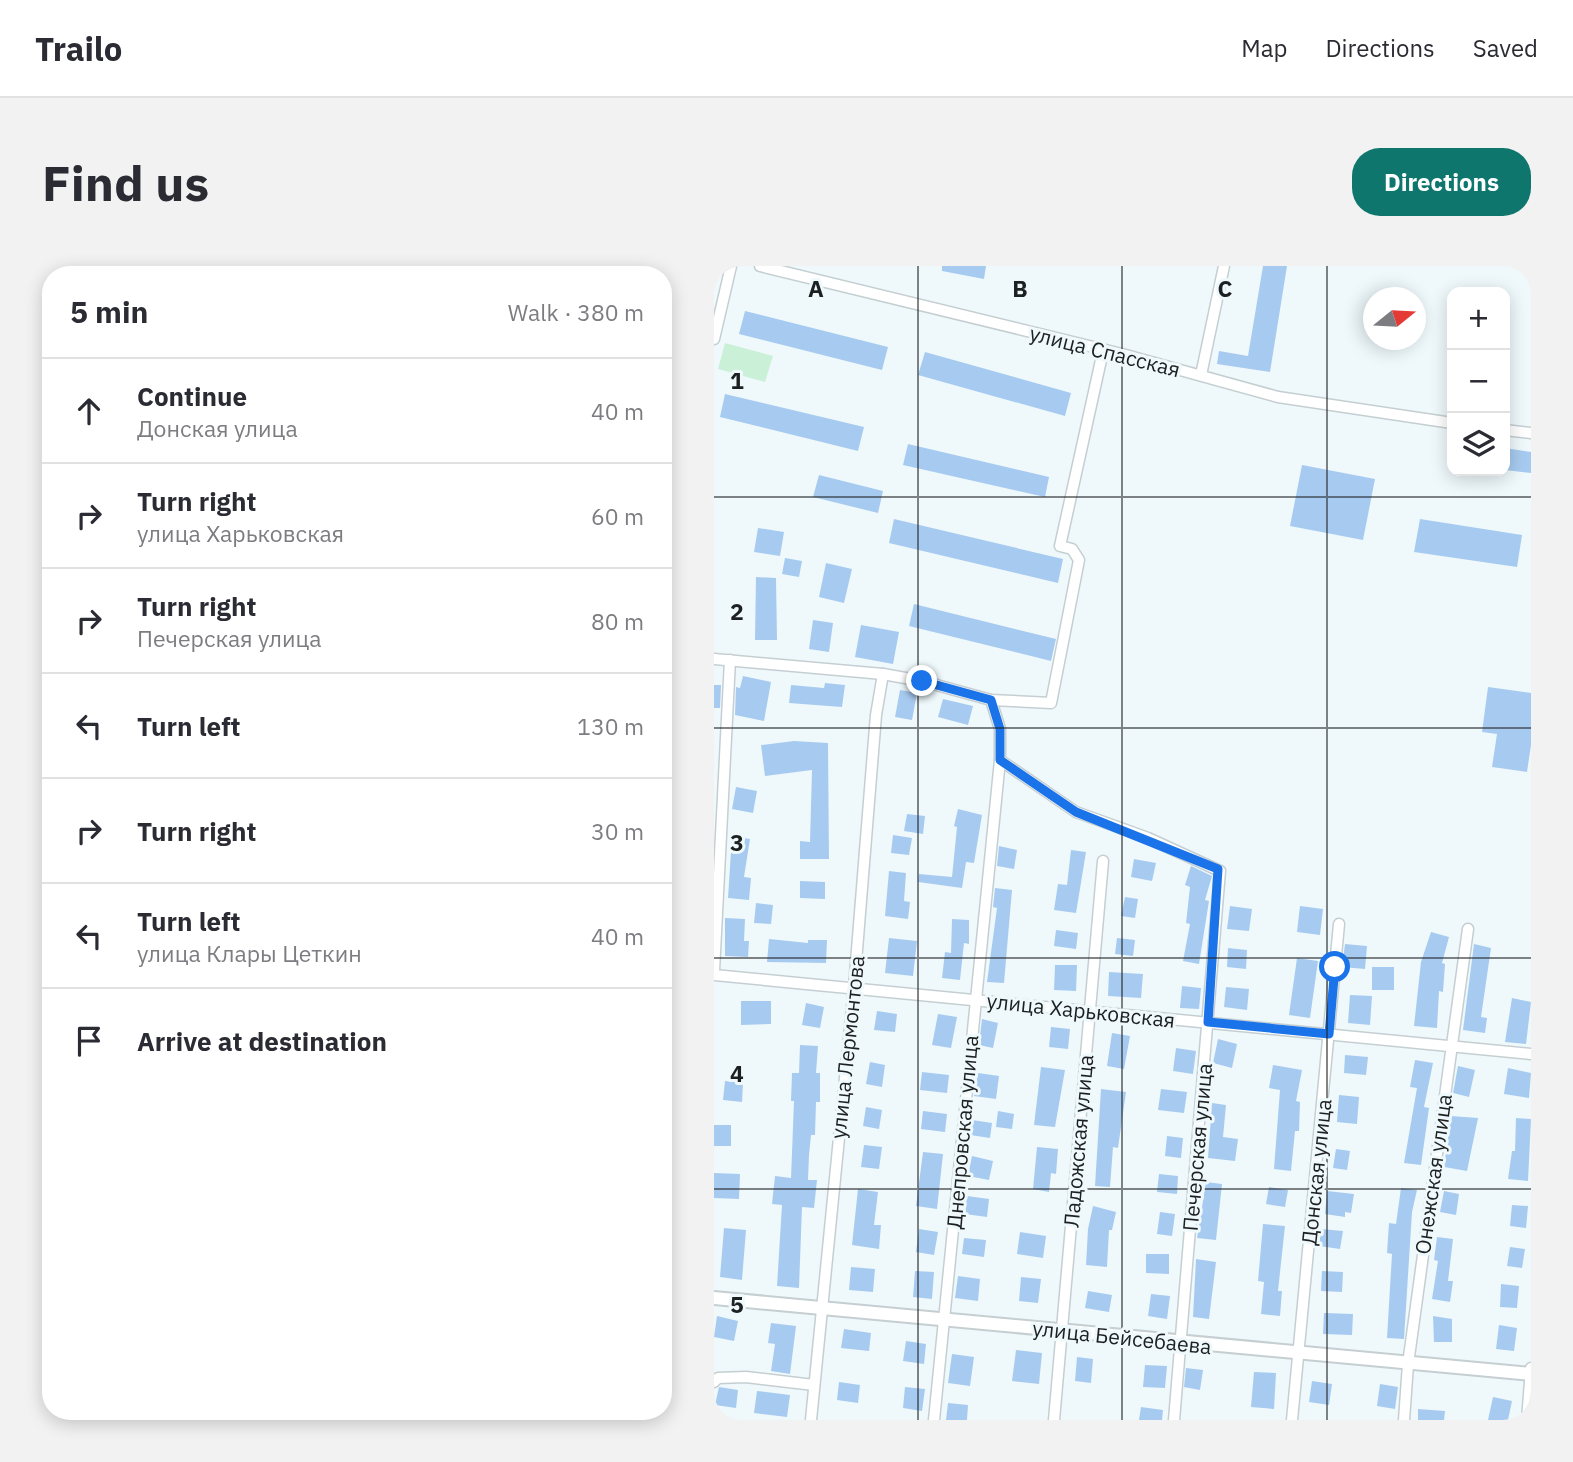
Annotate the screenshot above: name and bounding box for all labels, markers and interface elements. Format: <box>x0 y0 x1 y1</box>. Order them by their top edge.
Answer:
text: Trailo <box>35 27 122 70</box>
text: Map <box>1241 32 1287 64</box>
text: Directions <box>1325 32 1435 64</box>
text: Saved <box>1473 32 1538 64</box>
button: Directions <box>1352 148 1531 216</box>
text: Find us <box>42 151 209 214</box>
text: A <box>808 273 824 303</box>
text: B <box>1012 273 1028 303</box>
text: C <box>1218 273 1233 303</box>
north arrow <box>1363 287 1426 350</box>
map controls <box>1447 287 1510 476</box>
button: + <box>1447 287 1510 350</box>
text: 5 min <box>70 292 148 331</box>
text: Walk · 380 m <box>508 297 644 327</box>
street label: улица Спасская <box>1027 319 1183 383</box>
button: − <box>1447 350 1510 413</box>
text: 1 <box>730 365 744 395</box>
text: Continue <box>137 379 247 413</box>
icon: ahead <box>70 392 108 430</box>
text: 40 m <box>591 396 644 426</box>
text: Донская улица <box>137 413 298 443</box>
button: layers <box>1447 413 1510 476</box>
text: Turn right <box>137 484 256 518</box>
icon: right <box>70 497 108 535</box>
text: 60 m <box>591 501 644 531</box>
text: улица Харьковская <box>137 518 344 548</box>
text: Turn right <box>137 589 256 623</box>
text: 2 <box>730 596 744 626</box>
icon: right <box>70 602 108 640</box>
text: 80 m <box>591 606 644 636</box>
text: Печерская улица <box>137 623 322 653</box>
route end <box>906 665 937 696</box>
icon: left <box>70 707 108 745</box>
text: Turn left <box>137 709 240 743</box>
text: 130 m <box>577 711 644 741</box>
icon: right <box>70 812 108 850</box>
text: Turn right <box>137 814 256 848</box>
text: 30 m <box>591 816 644 846</box>
text: 3 <box>730 827 744 857</box>
text: Turn left <box>137 904 240 938</box>
icon: left <box>70 917 108 955</box>
text: 40 m <box>591 921 644 951</box>
text: улица Клары Цеткин <box>137 938 362 968</box>
route start <box>1319 951 1350 982</box>
street label: улица Лермонтова <box>823 954 871 1140</box>
street label: улица Харьковская <box>985 986 1177 1034</box>
icon: arrive <box>70 1022 108 1060</box>
text: Arrive at destination <box>137 1024 387 1058</box>
street label: Днепровская улица <box>940 1034 984 1230</box>
street label: Ладожская улица <box>1056 1053 1100 1229</box>
text: 4 <box>730 1058 744 1088</box>
street label: Печерская улица <box>1176 1062 1218 1232</box>
street label: Онежская улица <box>1408 1092 1458 1256</box>
street label: Донская улица <box>1294 1098 1338 1246</box>
text: 5 <box>730 1289 744 1319</box>
street label: улица Бейсебаева <box>1031 1314 1213 1360</box>

